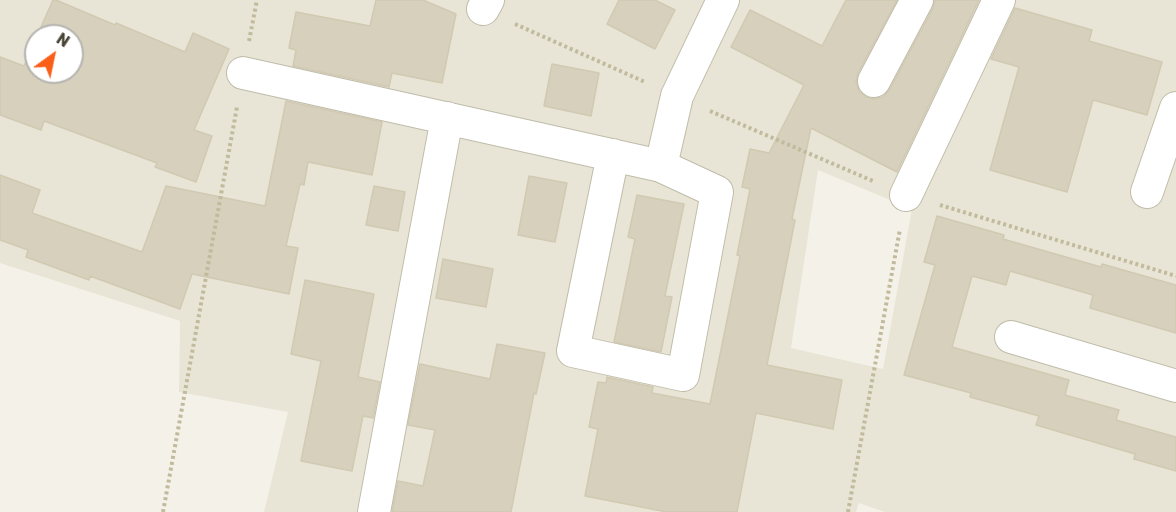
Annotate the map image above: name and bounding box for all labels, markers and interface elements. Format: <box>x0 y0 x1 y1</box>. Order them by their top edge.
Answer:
north arrow <box>24 24 84 84</box>
text: N <box>53 29 73 51</box>

